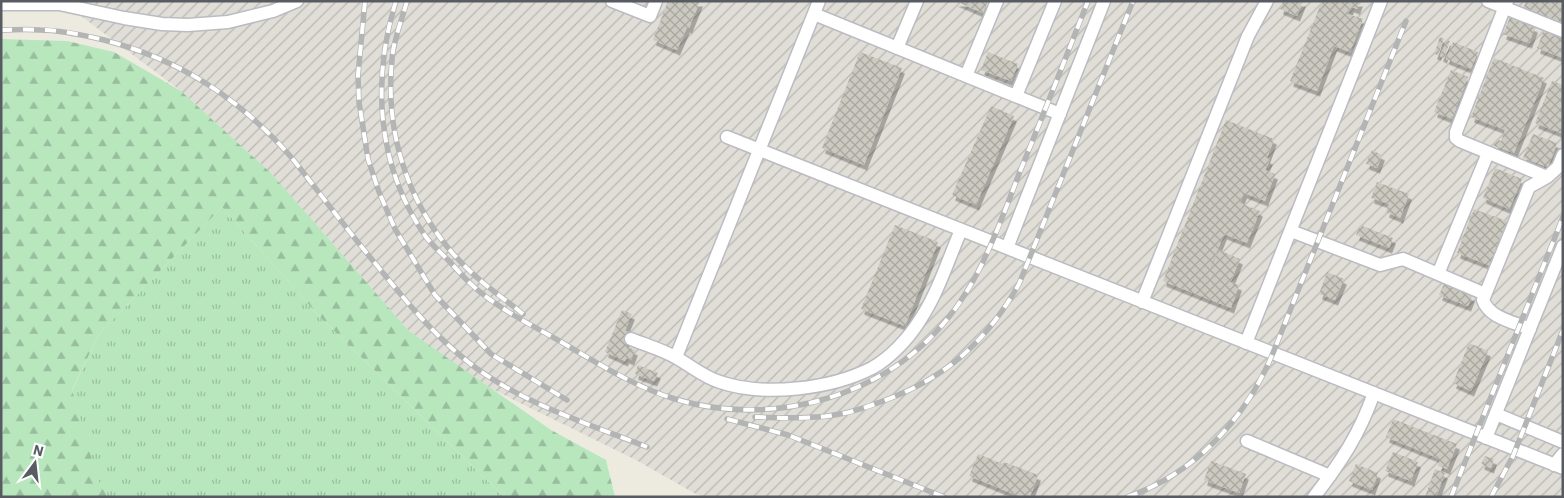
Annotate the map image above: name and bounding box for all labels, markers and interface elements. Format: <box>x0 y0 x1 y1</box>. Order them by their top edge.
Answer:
north arrow <box>10 438 60 488</box>
text: N <box>31 440 46 460</box>

